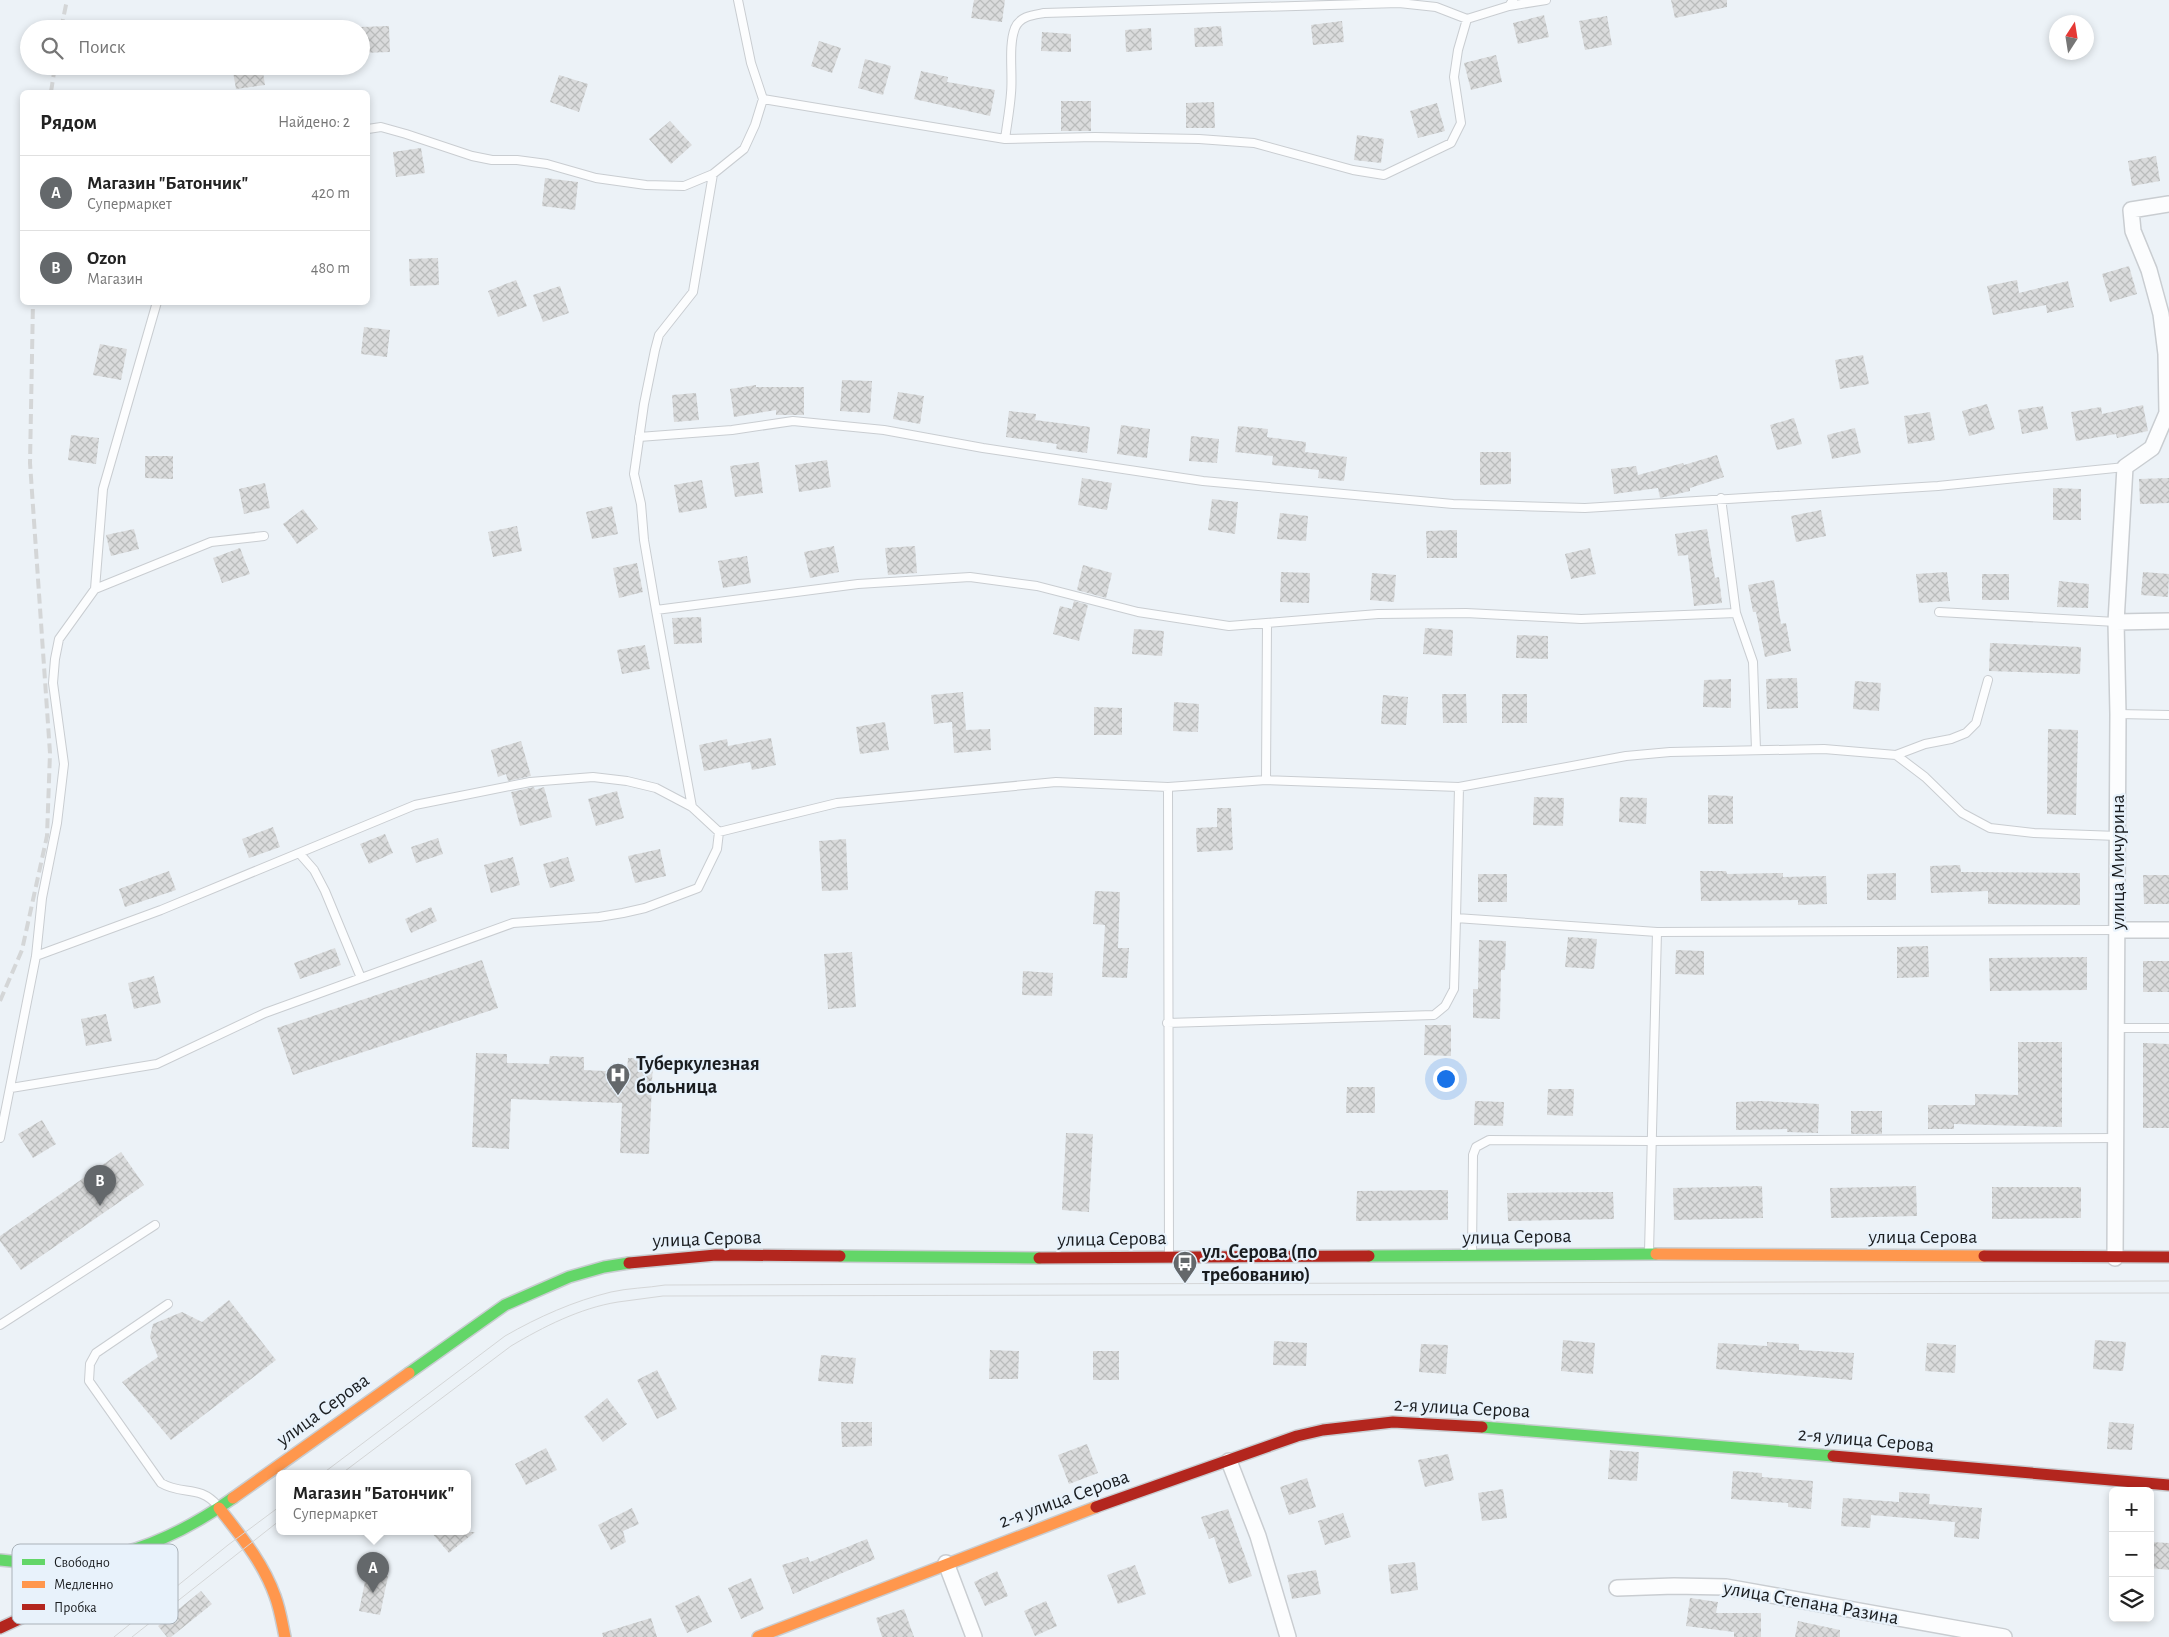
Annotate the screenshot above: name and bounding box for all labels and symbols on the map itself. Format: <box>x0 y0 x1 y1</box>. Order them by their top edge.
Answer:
north arrow <box>2049 15 2094 60</box>
street label: улица Мичурина <box>2108 794 2128 931</box>
place label: Туберкулезная больница <box>636 1054 760 1097</box>
hospital icon: Туберкулезная больница <box>605 1062 631 1096</box>
your location <box>1433 1066 1459 1092</box>
pin: B <box>84 1165 116 1206</box>
street label: улица Серова <box>1461 1226 1572 1248</box>
street label: улица Серова <box>651 1227 762 1251</box>
street label: улица Серова <box>1868 1227 1978 1247</box>
street label: улица Серова <box>1056 1228 1167 1250</box>
place label: ул. Серова (по требованию) <box>1201 1242 1317 1285</box>
bus stop icon: ул. Серова (по требованию) <box>1172 1250 1198 1284</box>
street label: улица Серова <box>272 1370 373 1451</box>
street label: 2-я улица Серова <box>1393 1394 1531 1422</box>
street label: 2-я улица Серова <box>1797 1424 1935 1456</box>
street label: 2-я улица Серова <box>996 1466 1132 1532</box>
legend <box>12 1544 178 1624</box>
pin: A <box>357 1552 389 1593</box>
text: Свободно <box>54 1556 110 1570</box>
text: Медленно <box>54 1578 113 1592</box>
street label: улица Степана Разина <box>1721 1578 1900 1628</box>
text: Пробка <box>54 1601 97 1615</box>

